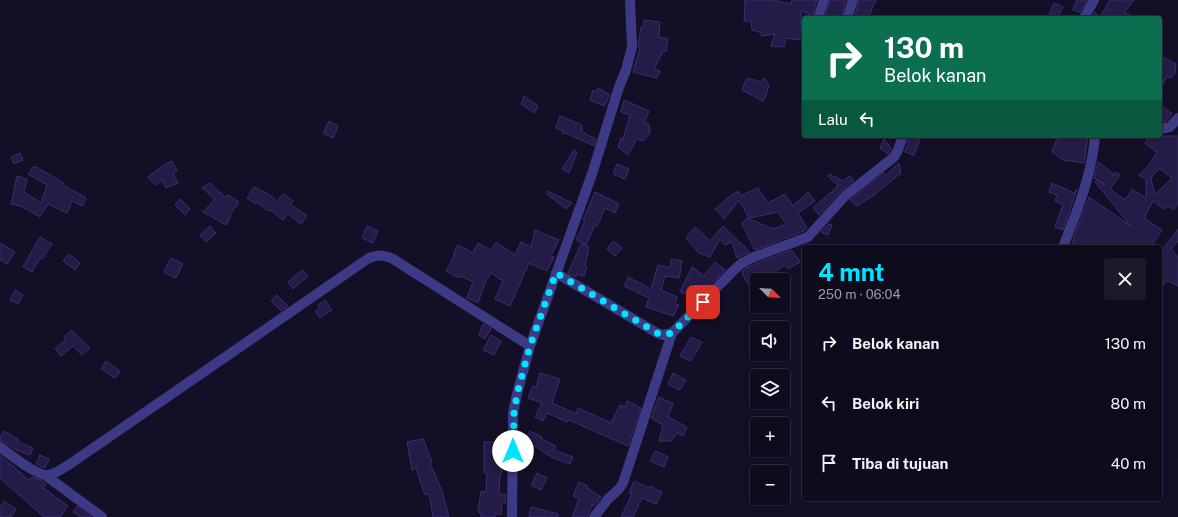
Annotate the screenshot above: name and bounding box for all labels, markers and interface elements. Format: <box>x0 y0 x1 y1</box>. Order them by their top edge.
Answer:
text: 130 m <box>884 31 964 64</box>
icon: right <box>818 32 870 84</box>
text: Belok kanan <box>884 65 987 86</box>
icon: left <box>856 108 878 130</box>
text: Lalu <box>818 111 848 128</box>
text: 4 mnt <box>818 258 884 286</box>
button: close <box>1104 258 1146 300</box>
north arrow <box>750 273 790 313</box>
map controls <box>750 273 790 505</box>
pin <box>686 285 720 319</box>
text: 250 m · 06:04 <box>818 287 901 302</box>
icon: arrive <box>692 291 714 313</box>
button: sound <box>750 321 790 361</box>
icon: right <box>818 332 840 354</box>
text: Belok kanan <box>852 335 939 352</box>
text: 130 m <box>1105 335 1146 352</box>
button: layers <box>750 369 790 409</box>
icon: left <box>818 392 840 414</box>
text: Belok kiri <box>852 395 919 412</box>
text: 80 m <box>1111 395 1146 412</box>
button: + <box>750 417 790 457</box>
position arrow <box>492 430 534 472</box>
icon: arrive <box>818 452 840 474</box>
text: Tiba di tujuan <box>852 455 948 472</box>
text: 40 m <box>1111 455 1146 472</box>
button: − <box>750 465 790 505</box>

